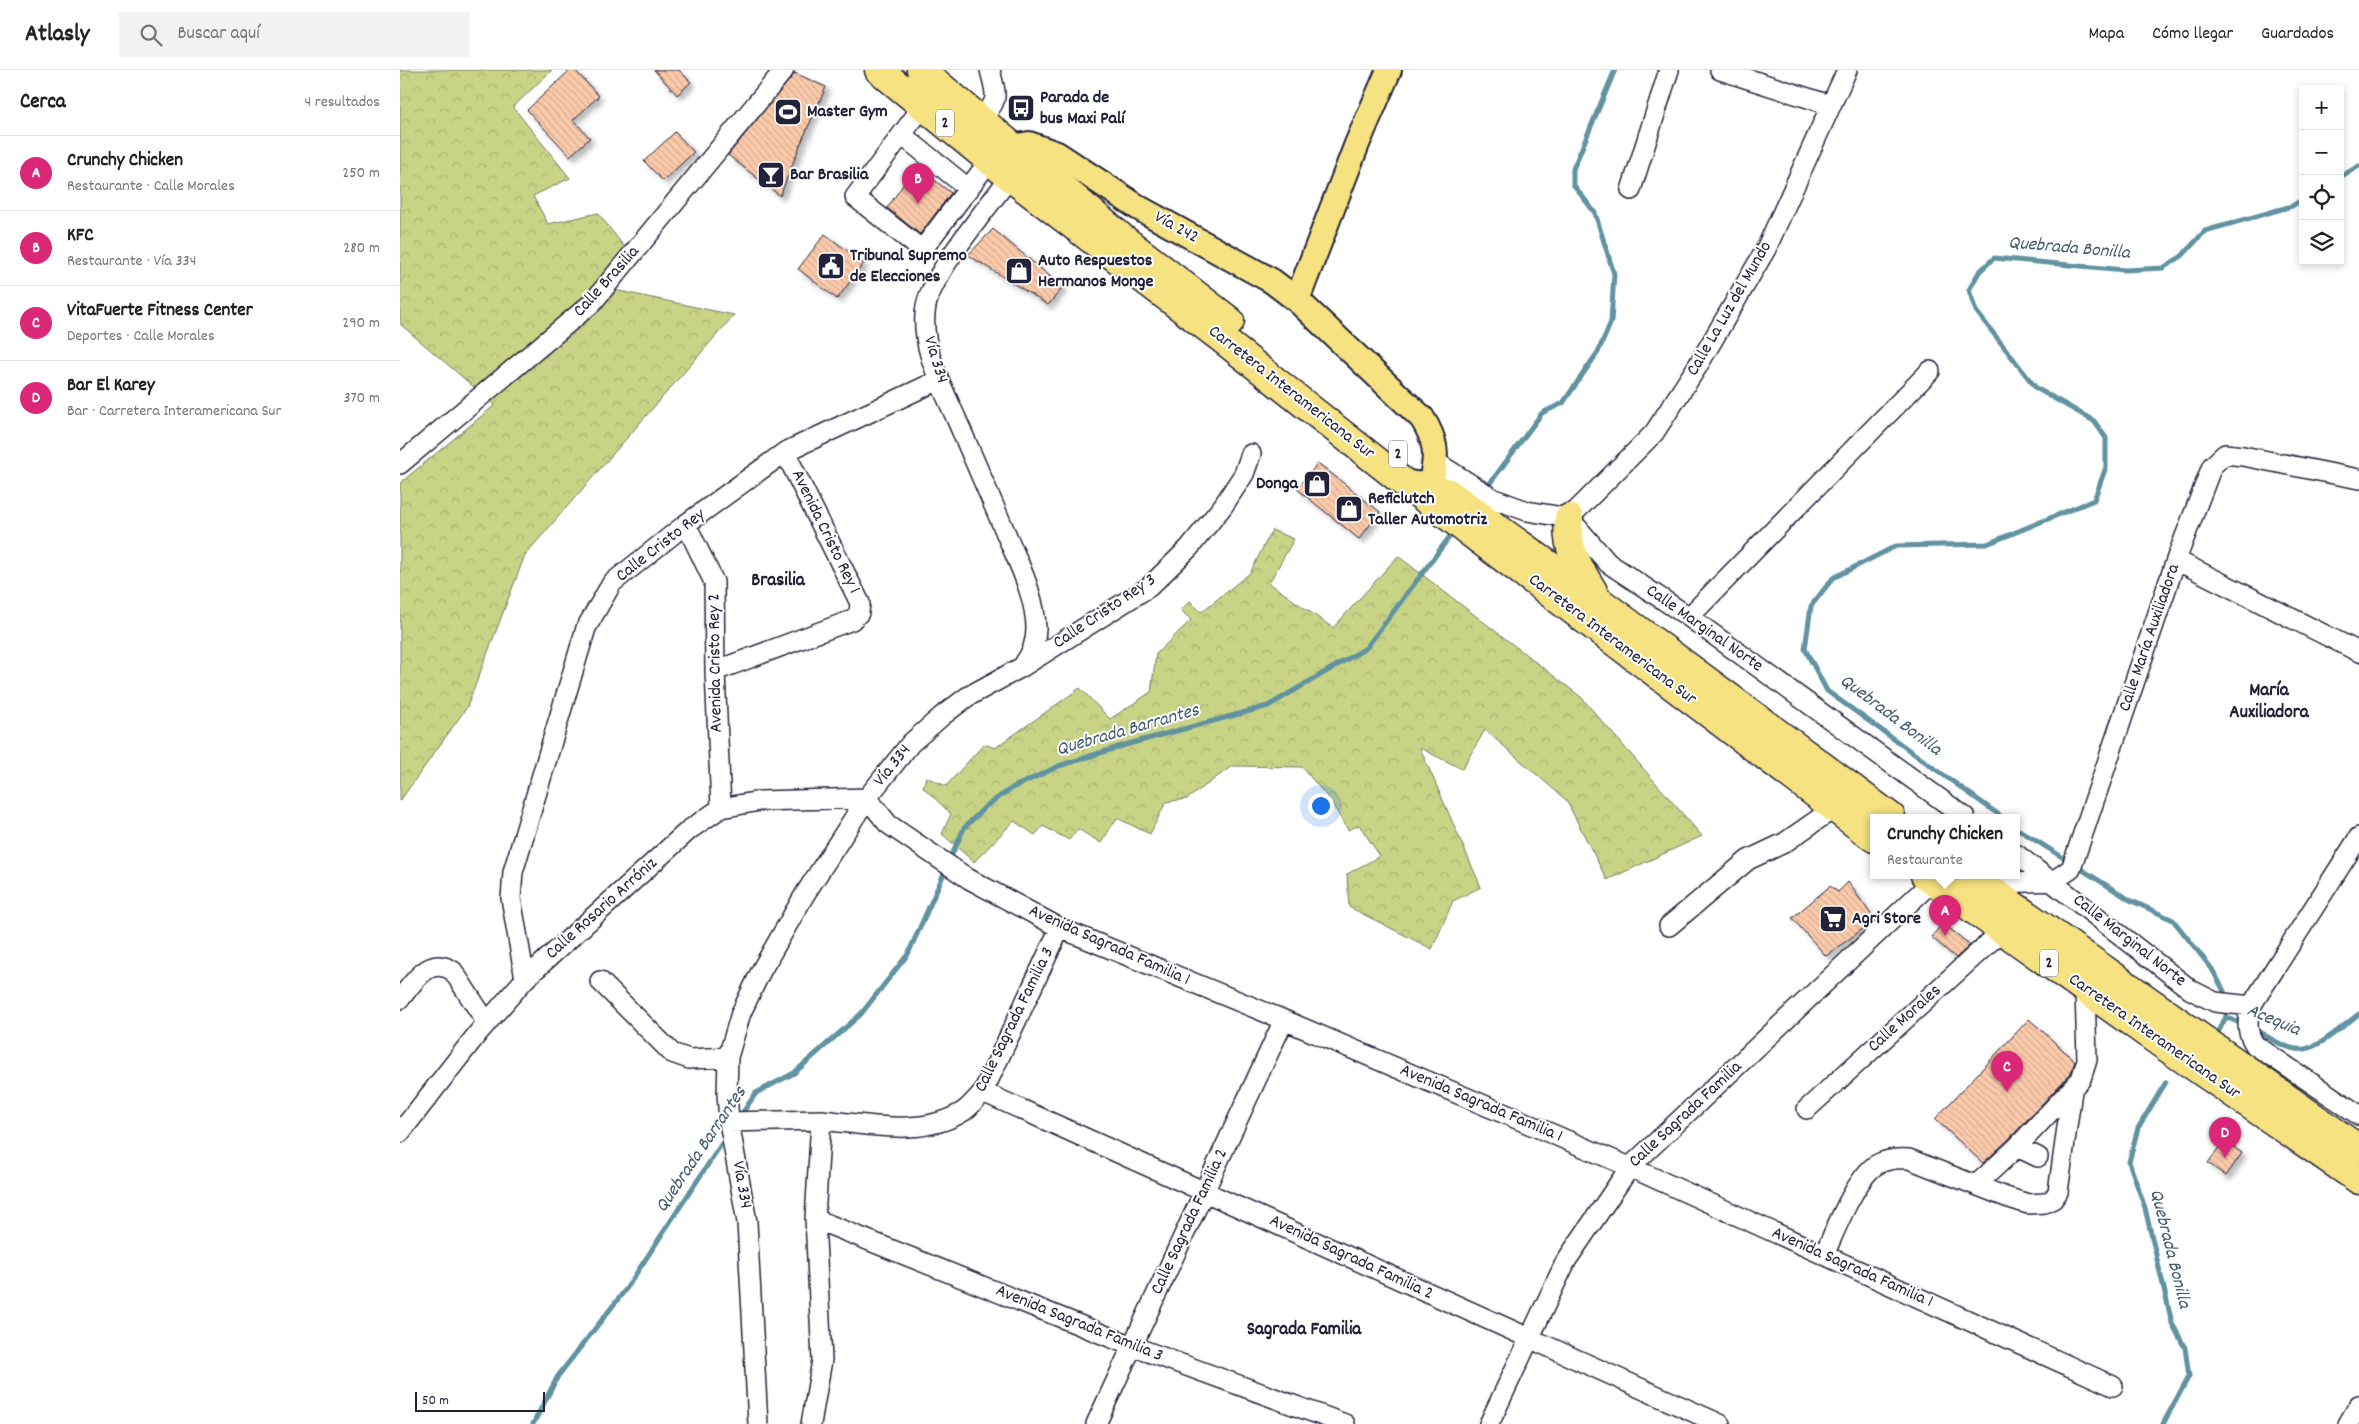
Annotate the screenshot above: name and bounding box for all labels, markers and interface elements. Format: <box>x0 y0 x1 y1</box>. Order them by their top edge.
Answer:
search box <box>119 12 469 57</box>
text: Atlasly <box>25 18 89 52</box>
icon: search <box>137 21 165 49</box>
text: Buscar aquí <box>177 21 260 48</box>
text: Mapa <box>2088 22 2124 47</box>
text: Cómo llegar <box>2152 22 2233 47</box>
text: Guardados <box>2261 22 2334 47</box>
map controls <box>2299 85 2344 265</box>
button: + <box>2299 85 2344 130</box>
place label: Parada de bus Maxi Palí <box>1040 86 1126 132</box>
text: Cerca <box>20 88 66 118</box>
text: 4 resultados <box>305 91 380 114</box>
bus stop icon: Parada de bus Maxi Palí <box>1006 93 1036 123</box>
sports icon: Master Gym <box>773 97 803 127</box>
place label: Master Gym <box>807 100 888 125</box>
road number: 2 <box>936 110 954 136</box>
button: − <box>2299 130 2344 175</box>
text: Crunchy Chicken <box>67 148 183 175</box>
bar icon: Bar Brasilia <box>756 160 786 190</box>
text: A <box>32 162 40 185</box>
text: 250 m <box>342 162 380 185</box>
place label: Bar Brasilia <box>790 163 869 188</box>
pin: B <box>902 163 934 204</box>
text: Restaurante · Calle Morales <box>67 175 235 198</box>
button: locate <box>2299 175 2344 220</box>
street label: Vía 242 <box>1149 205 1203 251</box>
button: layers <box>2299 220 2344 265</box>
text: KFC <box>67 223 94 250</box>
water label: Quebrada Bonilla <box>2007 230 2132 268</box>
text: B <box>32 237 40 260</box>
text: 280 m <box>343 237 380 260</box>
street label: Calle La Luz del Mundo <box>1681 237 1779 381</box>
street label: Calle Brasilia <box>568 240 646 323</box>
place label: Tribunal Supremo de Elecciones <box>850 244 967 290</box>
place label: Auto Respuestos Hermanos Monge <box>1038 249 1153 295</box>
text: Restaurante · Vía 334 <box>67 250 196 273</box>
public building icon: Tribunal Supremo de Elecciones <box>816 251 846 281</box>
shop icon: Auto Respuestos Hermanos Monge <box>1004 256 1034 286</box>
text: VitaFuerte Fitness Center <box>67 298 253 325</box>
text: C <box>32 312 40 335</box>
text: 290 m <box>342 312 380 335</box>
street label: Carretera Interamericana Sur <box>1202 320 1380 466</box>
text: Deportes · Calle Morales <box>67 325 215 348</box>
street label: Vía 334 <box>916 333 954 387</box>
text: Bar El Karey <box>67 373 155 400</box>
text: D <box>32 387 40 410</box>
text: 370 m <box>343 387 380 410</box>
text: Bar · Carretera Interamericana Sur <box>67 400 281 423</box>
road number: 2 <box>1389 440 1407 468</box>
street label: Avenida Cristo Rey 1 <box>784 466 866 598</box>
shop icon: Donga <box>1302 469 1332 499</box>
place label: Donga <box>1256 472 1299 497</box>
place label: Reficlutch Taller Automotriz <box>1368 487 1487 533</box>
shop icon: Reficlutch Taller Automotriz <box>1334 494 1364 524</box>
street label: Calle Cristo Rey <box>611 503 711 589</box>
street label: Calle María Auxiliadora <box>2113 560 2187 715</box>
district label: Brasilia <box>751 568 806 595</box>
street label: Calle Cristo Rey 3 <box>1049 568 1161 656</box>
street label: Carretera Interamericana Sur <box>1523 568 1702 712</box>
street label: Calle Marginal Norte <box>1640 579 1768 679</box>
street label: Avenida Cristo Rey 2 <box>702 593 730 733</box>
water label: Quebrada Bonilla <box>1833 669 1948 764</box>
district label: María Auxiliadora <box>2229 678 2310 727</box>
water label: Quebrada Barrantes <box>1054 697 1203 764</box>
street label: Vía 334 <box>868 739 918 793</box>
your location <box>1308 793 1334 819</box>
popup <box>1870 814 2020 879</box>
text: Crunchy Chicken <box>1887 822 2003 849</box>
text: Restaurante <box>1887 849 1963 872</box>
street label: Calle Rosario Arróniz <box>541 852 663 966</box>
street label: Calle Marginal Norte <box>2067 889 2191 993</box>
pin: A <box>1929 895 1961 936</box>
street label: Avenida Sagrada Familia 1 <box>1024 899 1194 993</box>
supermarket icon: Agri Store <box>1818 904 1848 934</box>
place label: Agri Store <box>1852 907 1921 932</box>
street label: Calle Sagrada Familia 3 <box>969 943 1061 1097</box>
road number: 2 <box>2040 950 2058 976</box>
street label: Carretera Interamericana Sur <box>2063 968 2245 1106</box>
street label: Calle Morales <box>1863 979 1947 1059</box>
water label: Acequia <box>2242 998 2305 1045</box>
pin: C <box>1991 1051 2023 1092</box>
street label: Calle Sagrada Familia <box>1624 1056 1748 1174</box>
street label: Avenida Sagrada Familia 1 <box>1396 1058 1566 1150</box>
water label: Quebrada Barrantes <box>650 1081 755 1219</box>
pin: D <box>2209 1117 2241 1158</box>
street label: Calle Sagrada Familia 2 <box>1145 1145 1235 1299</box>
street label: Vía 334 <box>725 1159 757 1211</box>
water label: Quebrada Bonilla <box>2141 1187 2197 1312</box>
street label: Avenida Sagrada Familia 2 <box>1265 1209 1437 1307</box>
street label: Avenida Sagrada Familia 1 <box>1767 1221 1937 1315</box>
street label: Avenida Sagrada Familia 3 <box>992 1279 1166 1369</box>
district label: Sagrada Familia <box>1247 1317 1362 1344</box>
scale bar <box>415 1389 545 1412</box>
text: 50 m <box>422 1391 449 1411</box>

